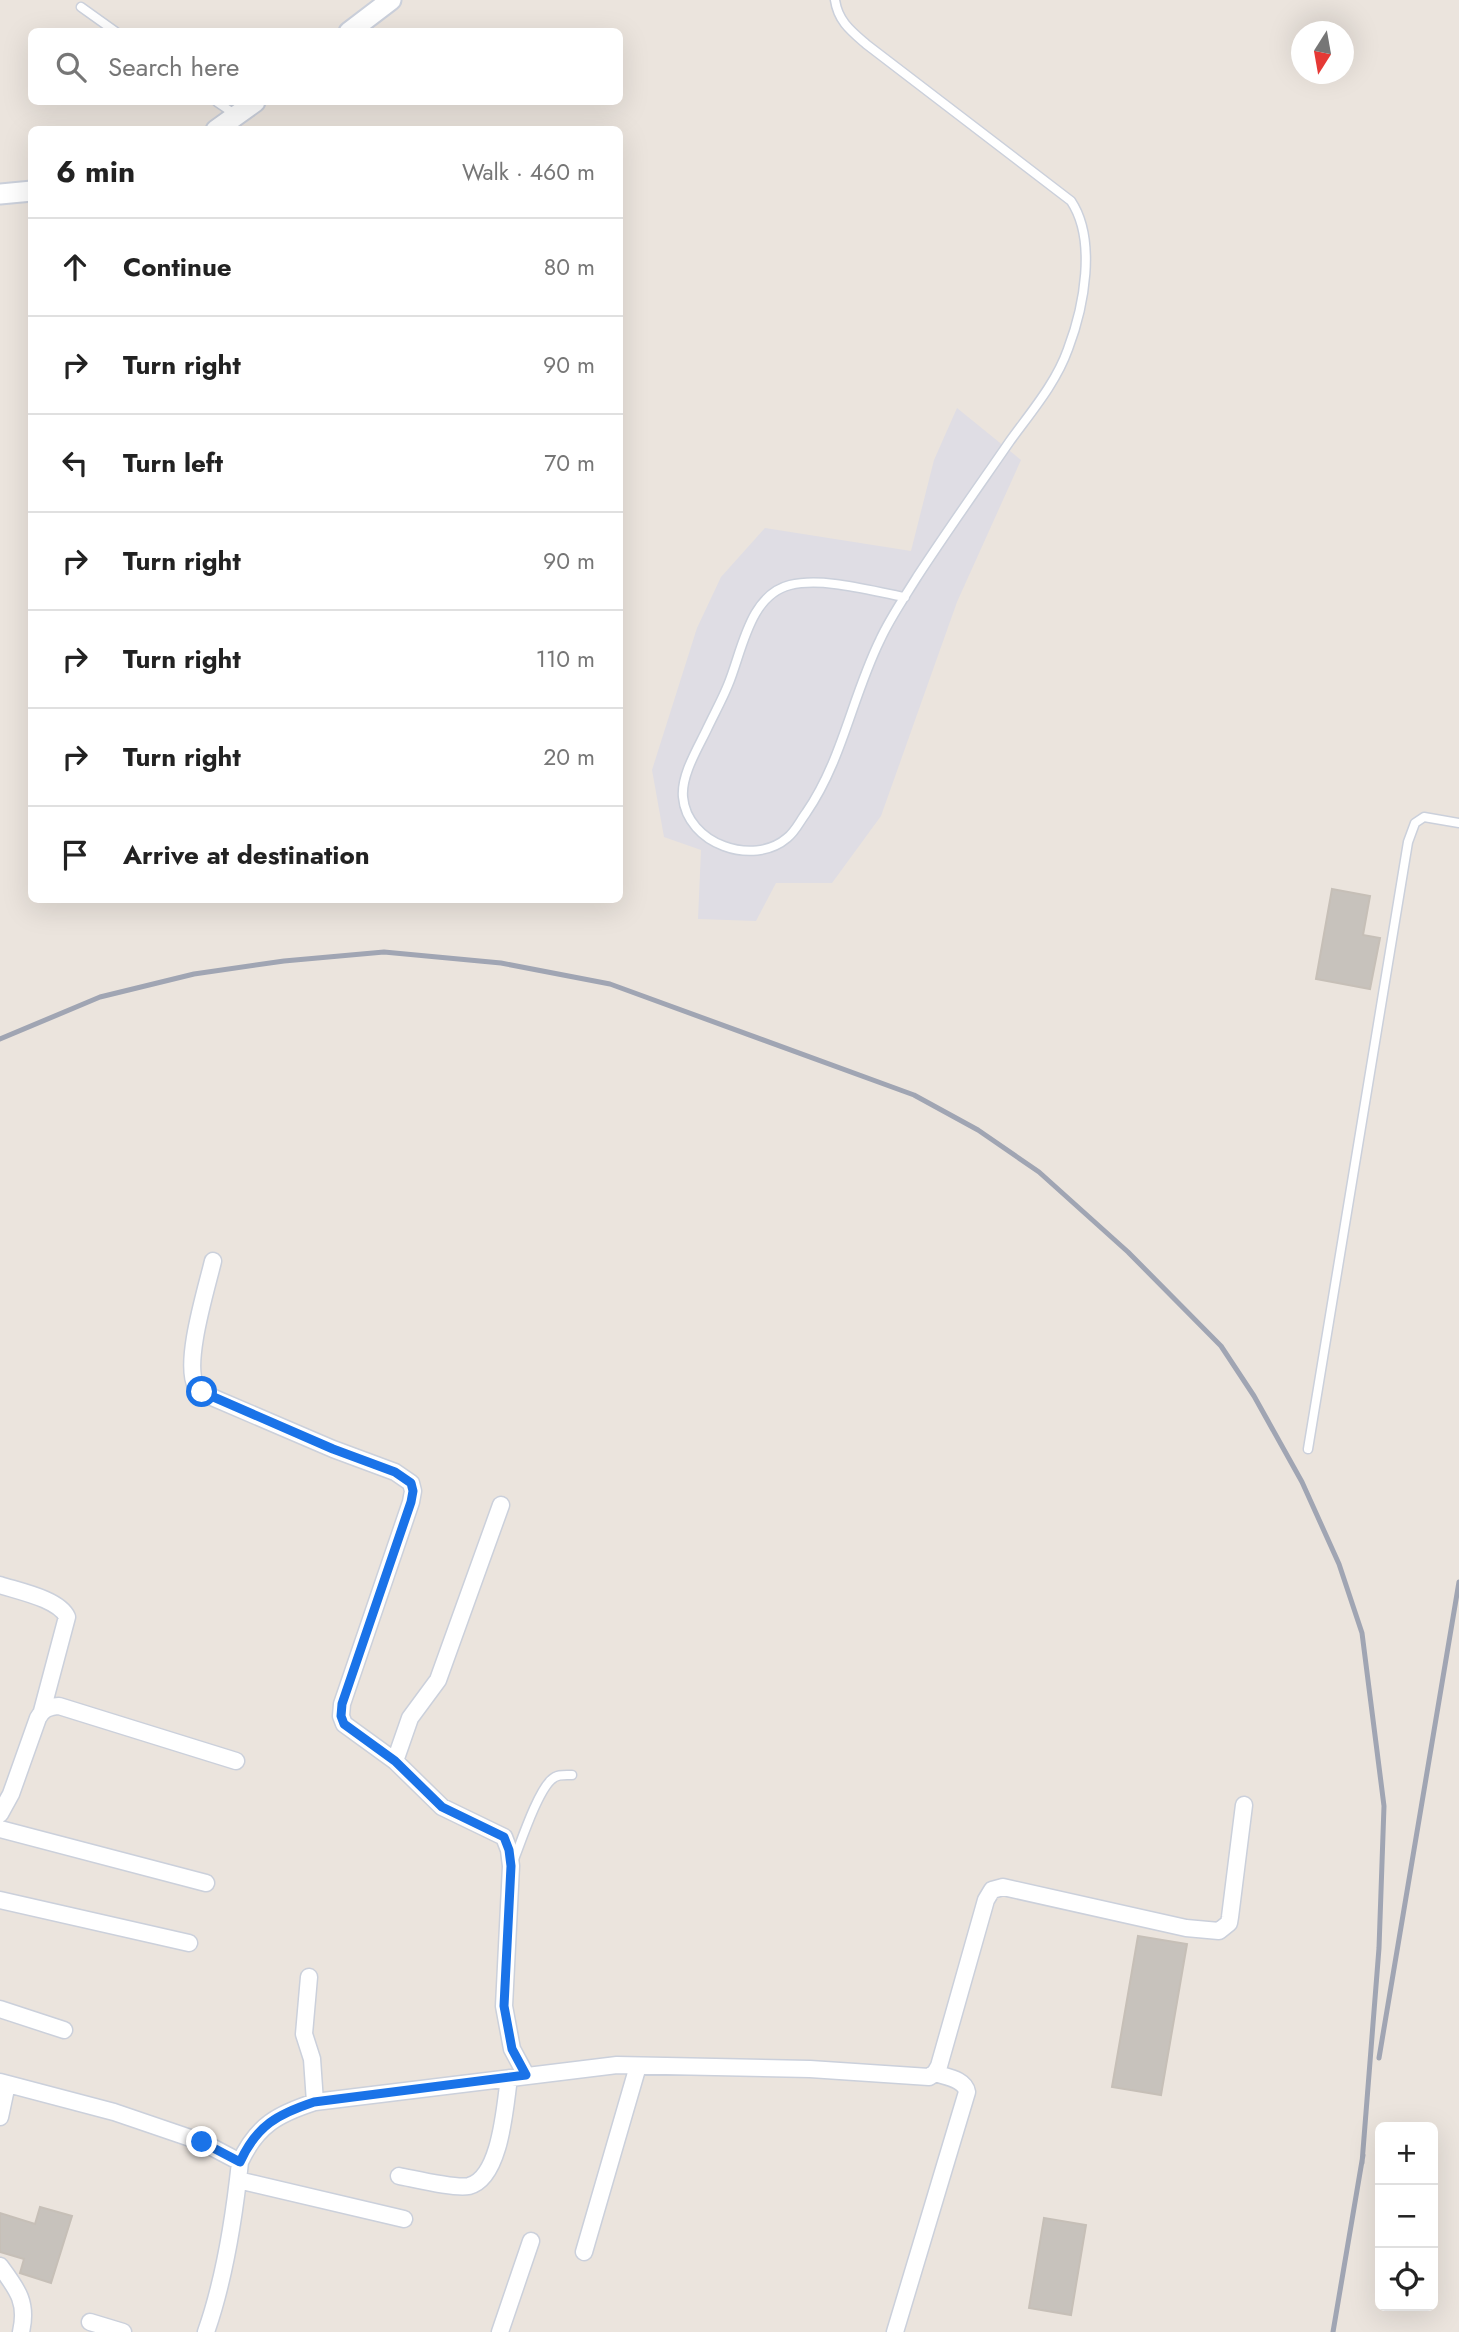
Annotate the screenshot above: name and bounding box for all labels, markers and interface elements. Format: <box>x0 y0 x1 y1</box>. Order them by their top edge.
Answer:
north arrow <box>1291 21 1354 84</box>
search box <box>28 28 623 105</box>
icon: search <box>52 48 90 86</box>
text: Search here <box>108 48 240 86</box>
text: 6 min <box>56 150 135 193</box>
text: Walk · 460 m <box>462 155 595 189</box>
icon: ahead <box>56 248 94 286</box>
text: Continue <box>123 248 232 286</box>
text: 80 m <box>544 250 595 284</box>
icon: right <box>56 346 94 384</box>
text: Turn right <box>123 346 241 384</box>
text: 90 m <box>543 348 595 382</box>
icon: left <box>56 444 94 482</box>
text: Turn left <box>123 444 223 482</box>
text: 70 m <box>544 446 595 480</box>
icon: right <box>56 542 94 580</box>
text: Turn right <box>123 542 241 580</box>
text: 90 m <box>543 544 595 578</box>
icon: right <box>56 640 94 678</box>
text: Turn right <box>123 640 241 678</box>
text: 110 m <box>536 642 595 676</box>
icon: right <box>56 738 94 776</box>
text: Turn right <box>123 738 241 776</box>
text: 20 m <box>543 740 595 774</box>
icon: arrive <box>56 836 94 874</box>
text: Arrive at destination <box>123 836 370 874</box>
route start <box>186 1376 217 1407</box>
map controls <box>1375 2122 1438 2311</box>
button: + <box>1375 2122 1438 2185</box>
route end <box>186 2126 217 2157</box>
button: − <box>1375 2185 1438 2248</box>
button: locate <box>1375 2248 1438 2311</box>

